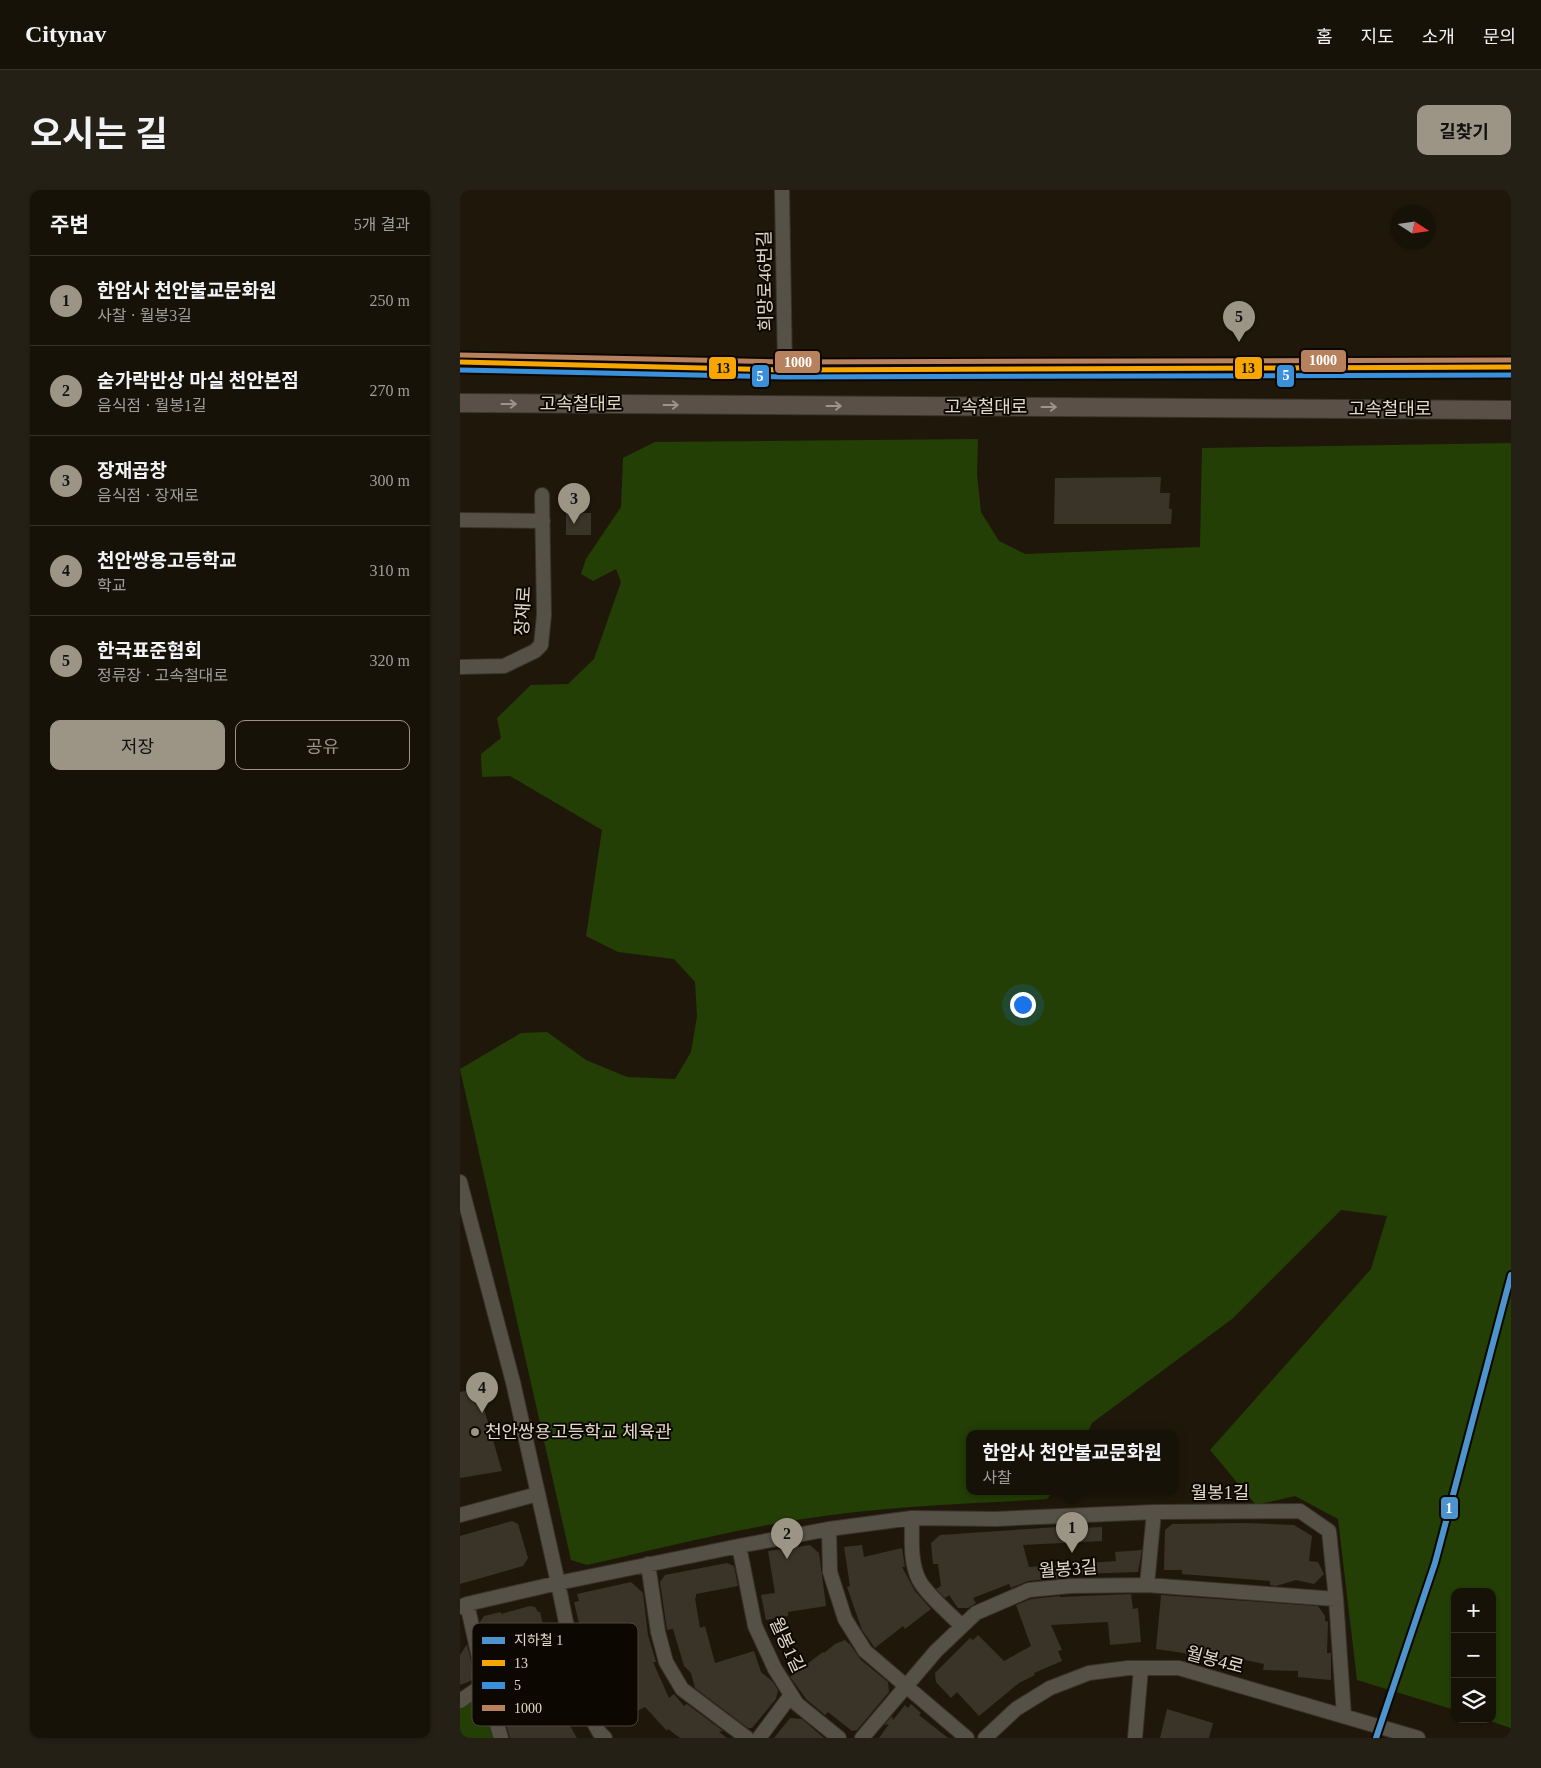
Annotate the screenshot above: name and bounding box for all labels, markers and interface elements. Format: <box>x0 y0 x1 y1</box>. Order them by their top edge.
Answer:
text: Citynav <box>25 21 106 47</box>
text: 홈 <box>1316 27 1333 47</box>
text: 지도 <box>1361 27 1394 47</box>
text: 소개 <box>1422 27 1455 47</box>
text: 문의 <box>1483 27 1516 47</box>
button: 길찾기 <box>1417 105 1511 155</box>
text: 오시는 길 <box>30 115 168 154</box>
north arrow <box>1391 205 1436 250</box>
text: 주변 <box>50 213 89 237</box>
text: 5개 결과 <box>354 216 410 233</box>
street label: 희망로46번길 <box>754 230 776 332</box>
text: 한암사 천안불교문화원 <box>97 280 277 301</box>
text: 1 <box>62 292 70 309</box>
text: 250 m <box>370 292 410 309</box>
pin: 5 <box>1223 301 1255 342</box>
text: 사찰 · 월봉3길 <box>97 307 192 324</box>
line badge: 1000 <box>1300 349 1347 373</box>
line badge: 1000 <box>774 350 821 374</box>
text: 1000 <box>1309 353 1337 368</box>
text: 1000 <box>784 355 812 370</box>
line badge: 13 <box>708 356 737 380</box>
line badge: 13 <box>1234 356 1263 380</box>
text: 13 <box>716 361 730 376</box>
text: 13 <box>1241 361 1255 376</box>
line badge: 5 <box>751 364 770 388</box>
line badge: 5 <box>1276 364 1295 388</box>
text: 5 <box>1283 368 1290 383</box>
text: 5 <box>757 369 764 384</box>
text: 숟가락반상 마실 천안본점 <box>97 370 299 391</box>
text: 2 <box>62 382 70 399</box>
text: 270 m <box>370 382 410 399</box>
street label: 고속철대로 <box>540 394 622 414</box>
text: 음식점 · 월봉1길 <box>97 397 207 414</box>
street label: 고속철대로 <box>945 397 1027 417</box>
one-way arrow <box>500 399 516 409</box>
street label: 고속철대로 <box>1349 399 1431 419</box>
one-way arrow <box>662 400 679 410</box>
one-way arrow <box>825 401 841 411</box>
one-way arrow <box>1040 402 1056 412</box>
text: 장재곱창 <box>97 460 167 481</box>
text: 3 <box>62 472 70 489</box>
text: 300 m <box>370 472 410 489</box>
pin: 3 <box>558 483 590 524</box>
text: 음식점 · 장재로 <box>97 487 199 504</box>
text: 천안쌍용고등학교 <box>97 550 237 571</box>
text: 4 <box>62 562 70 579</box>
text: 310 m <box>370 562 410 579</box>
text: 학교 <box>97 577 126 594</box>
street label: 장재로 <box>512 586 534 636</box>
text: 한국표준협회 <box>97 640 202 661</box>
text: 5 <box>62 652 70 669</box>
text: 320 m <box>370 652 410 669</box>
text: 정류장 · 고속철대로 <box>97 667 228 684</box>
button: 저장 <box>50 720 225 770</box>
button: 공유 <box>235 720 410 770</box>
your location <box>1010 992 1036 1018</box>
pin: 4 <box>466 1372 498 1413</box>
place label: 천안쌍용고등학교 체육관 <box>485 1422 672 1442</box>
marker: 천안쌍용고등학교 체육관 <box>469 1426 481 1438</box>
popup <box>966 1430 1178 1495</box>
text: 한암사 천안불교문화원 <box>982 1442 1162 1463</box>
text: 사찰 <box>982 1469 1012 1486</box>
street label: 월봉1길 <box>1191 1483 1249 1503</box>
line badge: 1 <box>1440 1496 1459 1520</box>
text: 1 <box>1446 1501 1453 1516</box>
pin: 1 <box>1056 1512 1088 1553</box>
pin: 2 <box>771 1518 803 1559</box>
street label: 월봉3길 <box>1038 1557 1098 1581</box>
map controls <box>1451 1588 1496 1723</box>
button: + <box>1451 1588 1496 1633</box>
street label: 월봉1길 <box>766 1614 808 1676</box>
legend <box>472 1623 638 1726</box>
text: 지하철 1 <box>514 1633 563 1648</box>
button: − <box>1451 1633 1496 1678</box>
street label: 월봉4로 <box>1184 1643 1246 1677</box>
text: 13 <box>514 1656 528 1671</box>
text: 5 <box>514 1678 521 1693</box>
button: layers <box>1451 1678 1496 1723</box>
text: 1000 <box>514 1701 542 1716</box>

